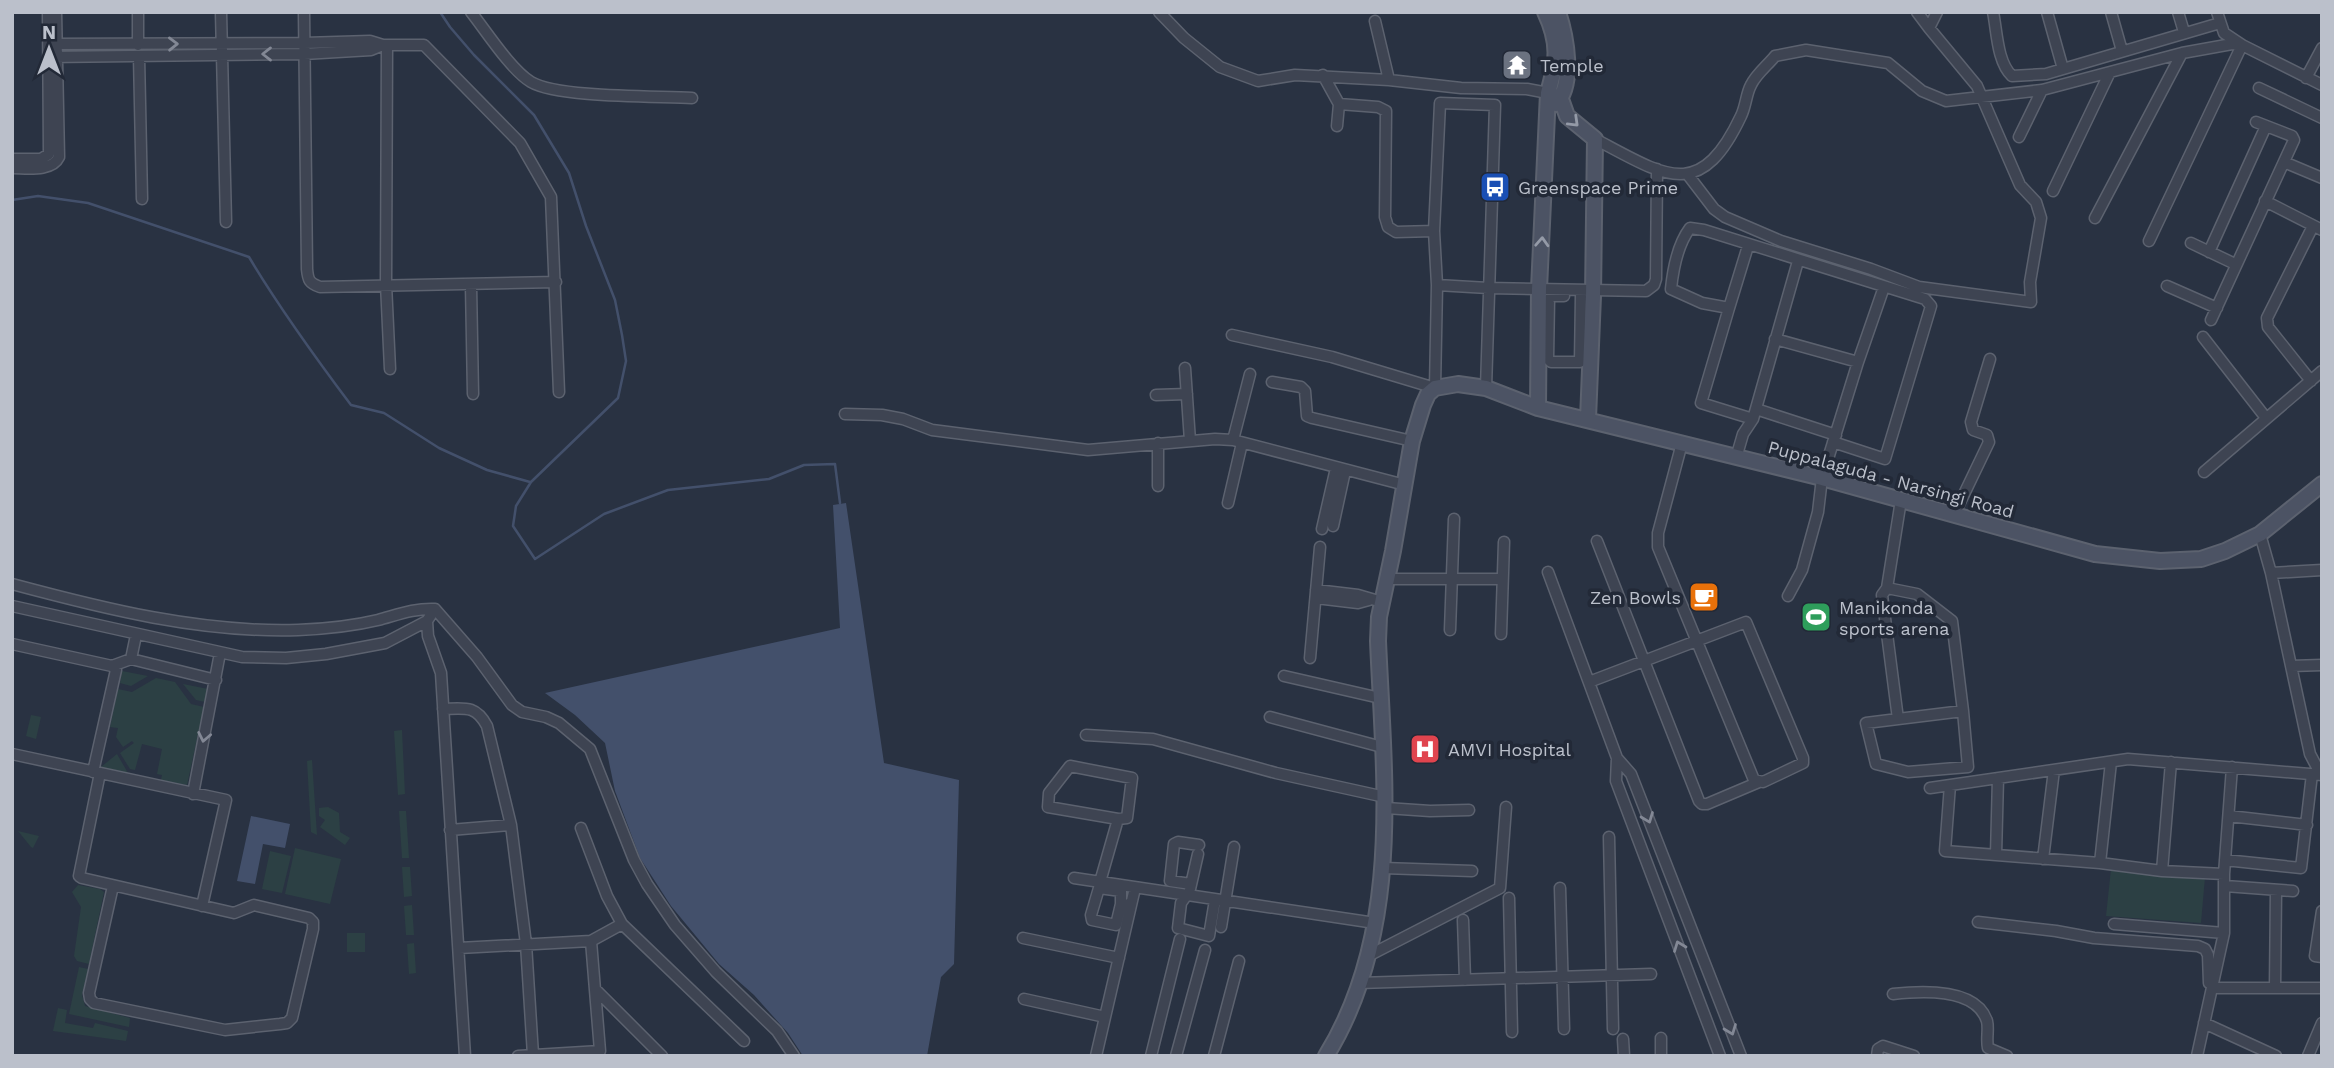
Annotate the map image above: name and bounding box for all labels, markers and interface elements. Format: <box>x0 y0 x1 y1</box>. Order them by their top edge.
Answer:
north arrow <box>14 14 84 84</box>
text: N <box>42 21 56 44</box>
one-way arrow <box>168 37 179 52</box>
one-way arrow <box>261 46 271 62</box>
temple icon: Temple <box>1500 48 1534 82</box>
place label: Temple <box>1540 55 1604 76</box>
one-way arrow <box>1566 113 1579 126</box>
bus stop icon: Greenspace Prime <box>1478 170 1512 204</box>
place label: Greenspace Prime <box>1518 177 1678 198</box>
one-way arrow <box>1534 236 1549 247</box>
street label: Puppalaguda - Narsingi Road <box>1766 436 2016 522</box>
cafe icon: Zen Bowls <box>1687 580 1721 614</box>
place label: Zen Bowls <box>1590 587 1681 608</box>
place label: Manikonda sports arena <box>1839 597 1950 639</box>
sports icon: Manikonda sports arena <box>1799 600 1833 634</box>
one-way arrow <box>198 731 213 743</box>
hospital icon: AMVI Hospital <box>1408 732 1442 766</box>
place label: AMVI Hospital <box>1448 739 1572 760</box>
one-way arrow <box>1640 811 1654 823</box>
one-way arrow <box>1673 941 1687 953</box>
one-way arrow <box>1722 1023 1736 1035</box>

